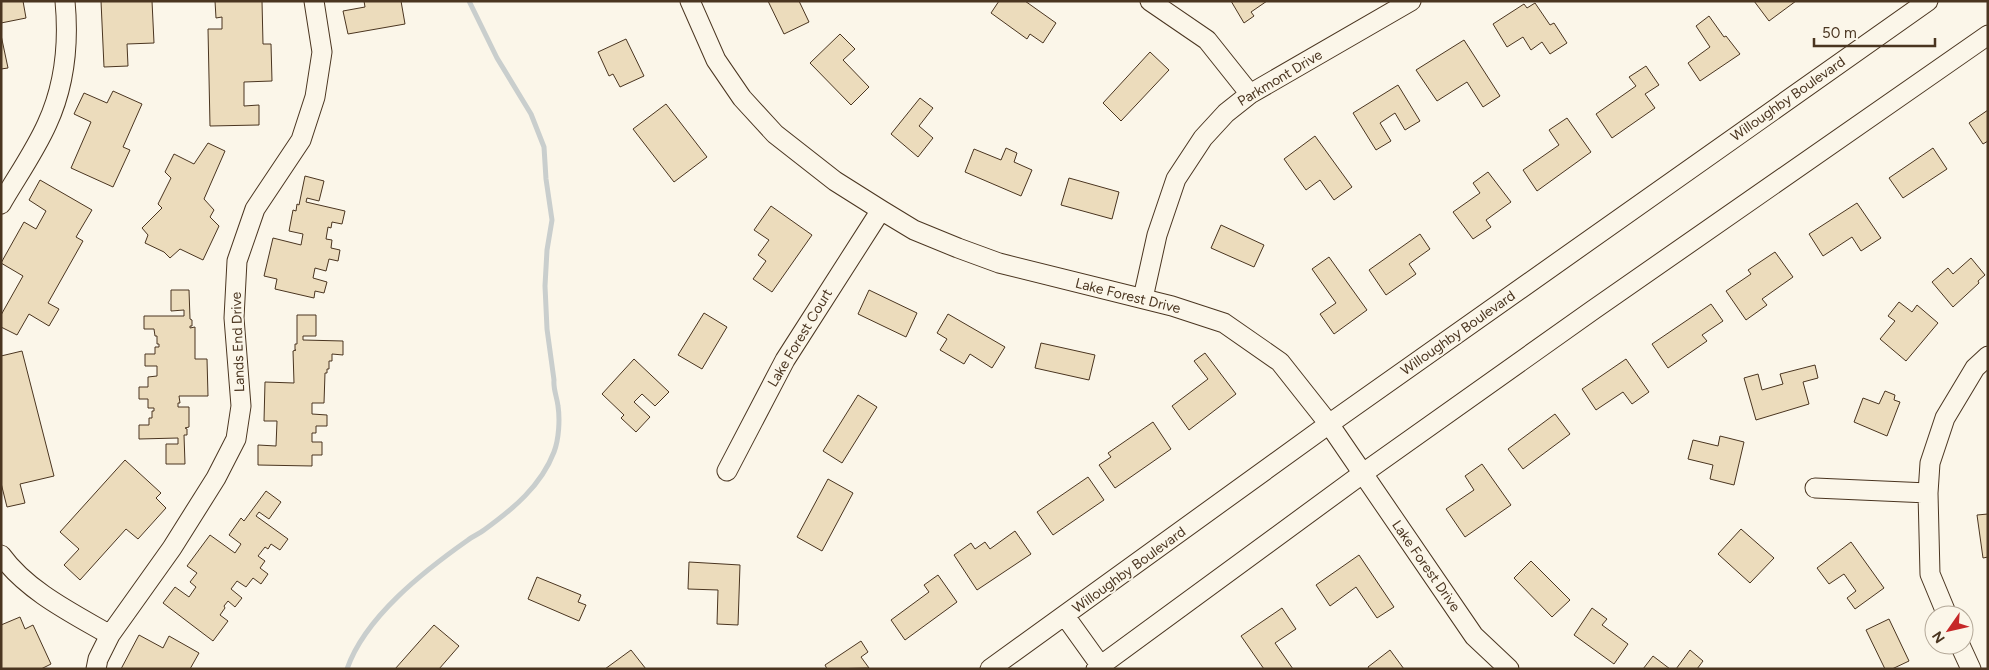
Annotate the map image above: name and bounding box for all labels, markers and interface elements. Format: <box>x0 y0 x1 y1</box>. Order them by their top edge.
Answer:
scale bar <box>1814 15 1935 47</box>
text: 50 m <box>1822 24 1857 42</box>
street label: Parkmont Drive <box>1235 46 1326 110</box>
street label: Willoughby Boulevard <box>1727 53 1849 145</box>
street label: Lake Forest Drive <box>1074 275 1183 317</box>
street label: Lake Forest Court <box>764 286 836 390</box>
street label: Willoughby Boulevard <box>1397 287 1519 379</box>
street label: Lands End Drive <box>228 291 248 393</box>
street label: Lake Forest Drive <box>1388 517 1464 615</box>
street label: Willoughby Boulevard <box>1069 523 1189 617</box>
north arrow <box>1924 605 1974 655</box>
text: N <box>1929 628 1949 646</box>

